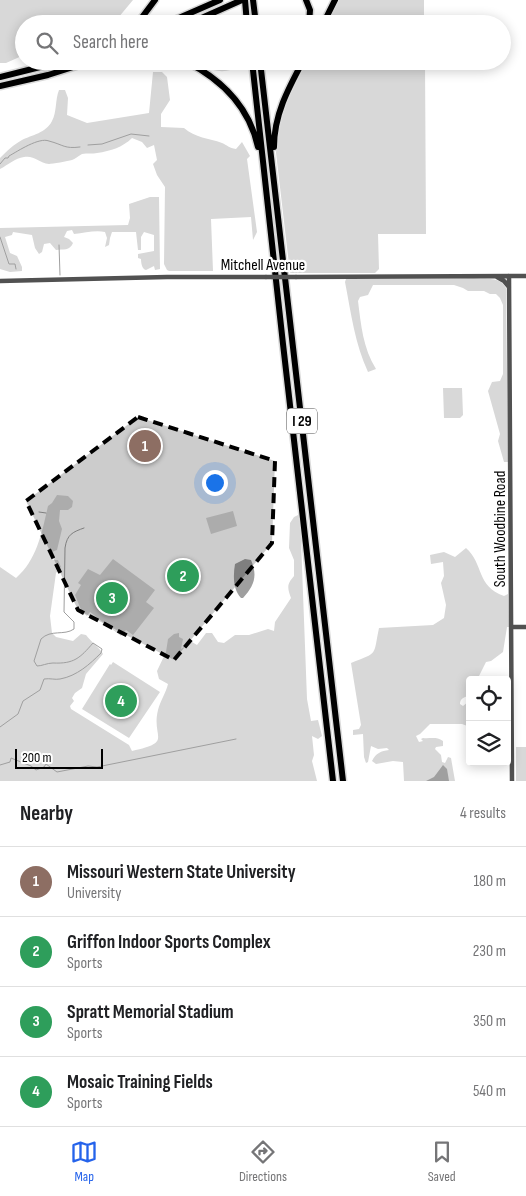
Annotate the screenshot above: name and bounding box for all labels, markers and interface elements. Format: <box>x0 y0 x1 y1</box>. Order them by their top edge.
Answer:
search box <box>15 15 511 70</box>
icon: search <box>33 29 61 57</box>
text: Search here <box>73 31 149 54</box>
street label: Mitchell Avenue <box>221 256 305 275</box>
road number: I 29 <box>287 408 317 434</box>
pin: 1 <box>129 427 161 465</box>
your location <box>202 470 228 496</box>
street label: South Woodbine Road <box>491 471 510 587</box>
pin: 2 <box>167 557 199 595</box>
pin: 3 <box>96 579 128 617</box>
map controls <box>466 676 511 766</box>
button: locate <box>466 676 511 721</box>
pin: 4 <box>105 682 137 720</box>
button: layers <box>466 721 511 766</box>
scale bar <box>15 746 102 769</box>
text: 200 m <box>22 749 51 766</box>
text: Nearby <box>20 801 73 826</box>
text: 4 results <box>460 804 506 823</box>
text: Missouri Western State University <box>67 861 296 884</box>
text: 1 <box>33 872 39 891</box>
text: 180 m <box>473 872 506 891</box>
text: University <box>67 884 121 903</box>
text: Griffon Indoor Sports Complex <box>67 931 271 954</box>
text: 2 <box>32 942 40 961</box>
text: 230 m <box>473 942 506 961</box>
text: Sports <box>67 954 102 973</box>
text: Spratt Memorial Stadium <box>67 1001 234 1024</box>
text: 3 <box>32 1012 40 1031</box>
text: 350 m <box>473 1012 506 1031</box>
text: Sports <box>67 1024 102 1043</box>
text: Mosaic Training Fields <box>67 1071 213 1094</box>
text: 4 <box>32 1082 40 1101</box>
text: 540 m <box>473 1082 506 1101</box>
text: Sports <box>67 1094 102 1113</box>
tab: Map <box>70 1138 98 1185</box>
tab: Directions <box>239 1138 287 1185</box>
tab: Saved <box>428 1138 456 1185</box>

